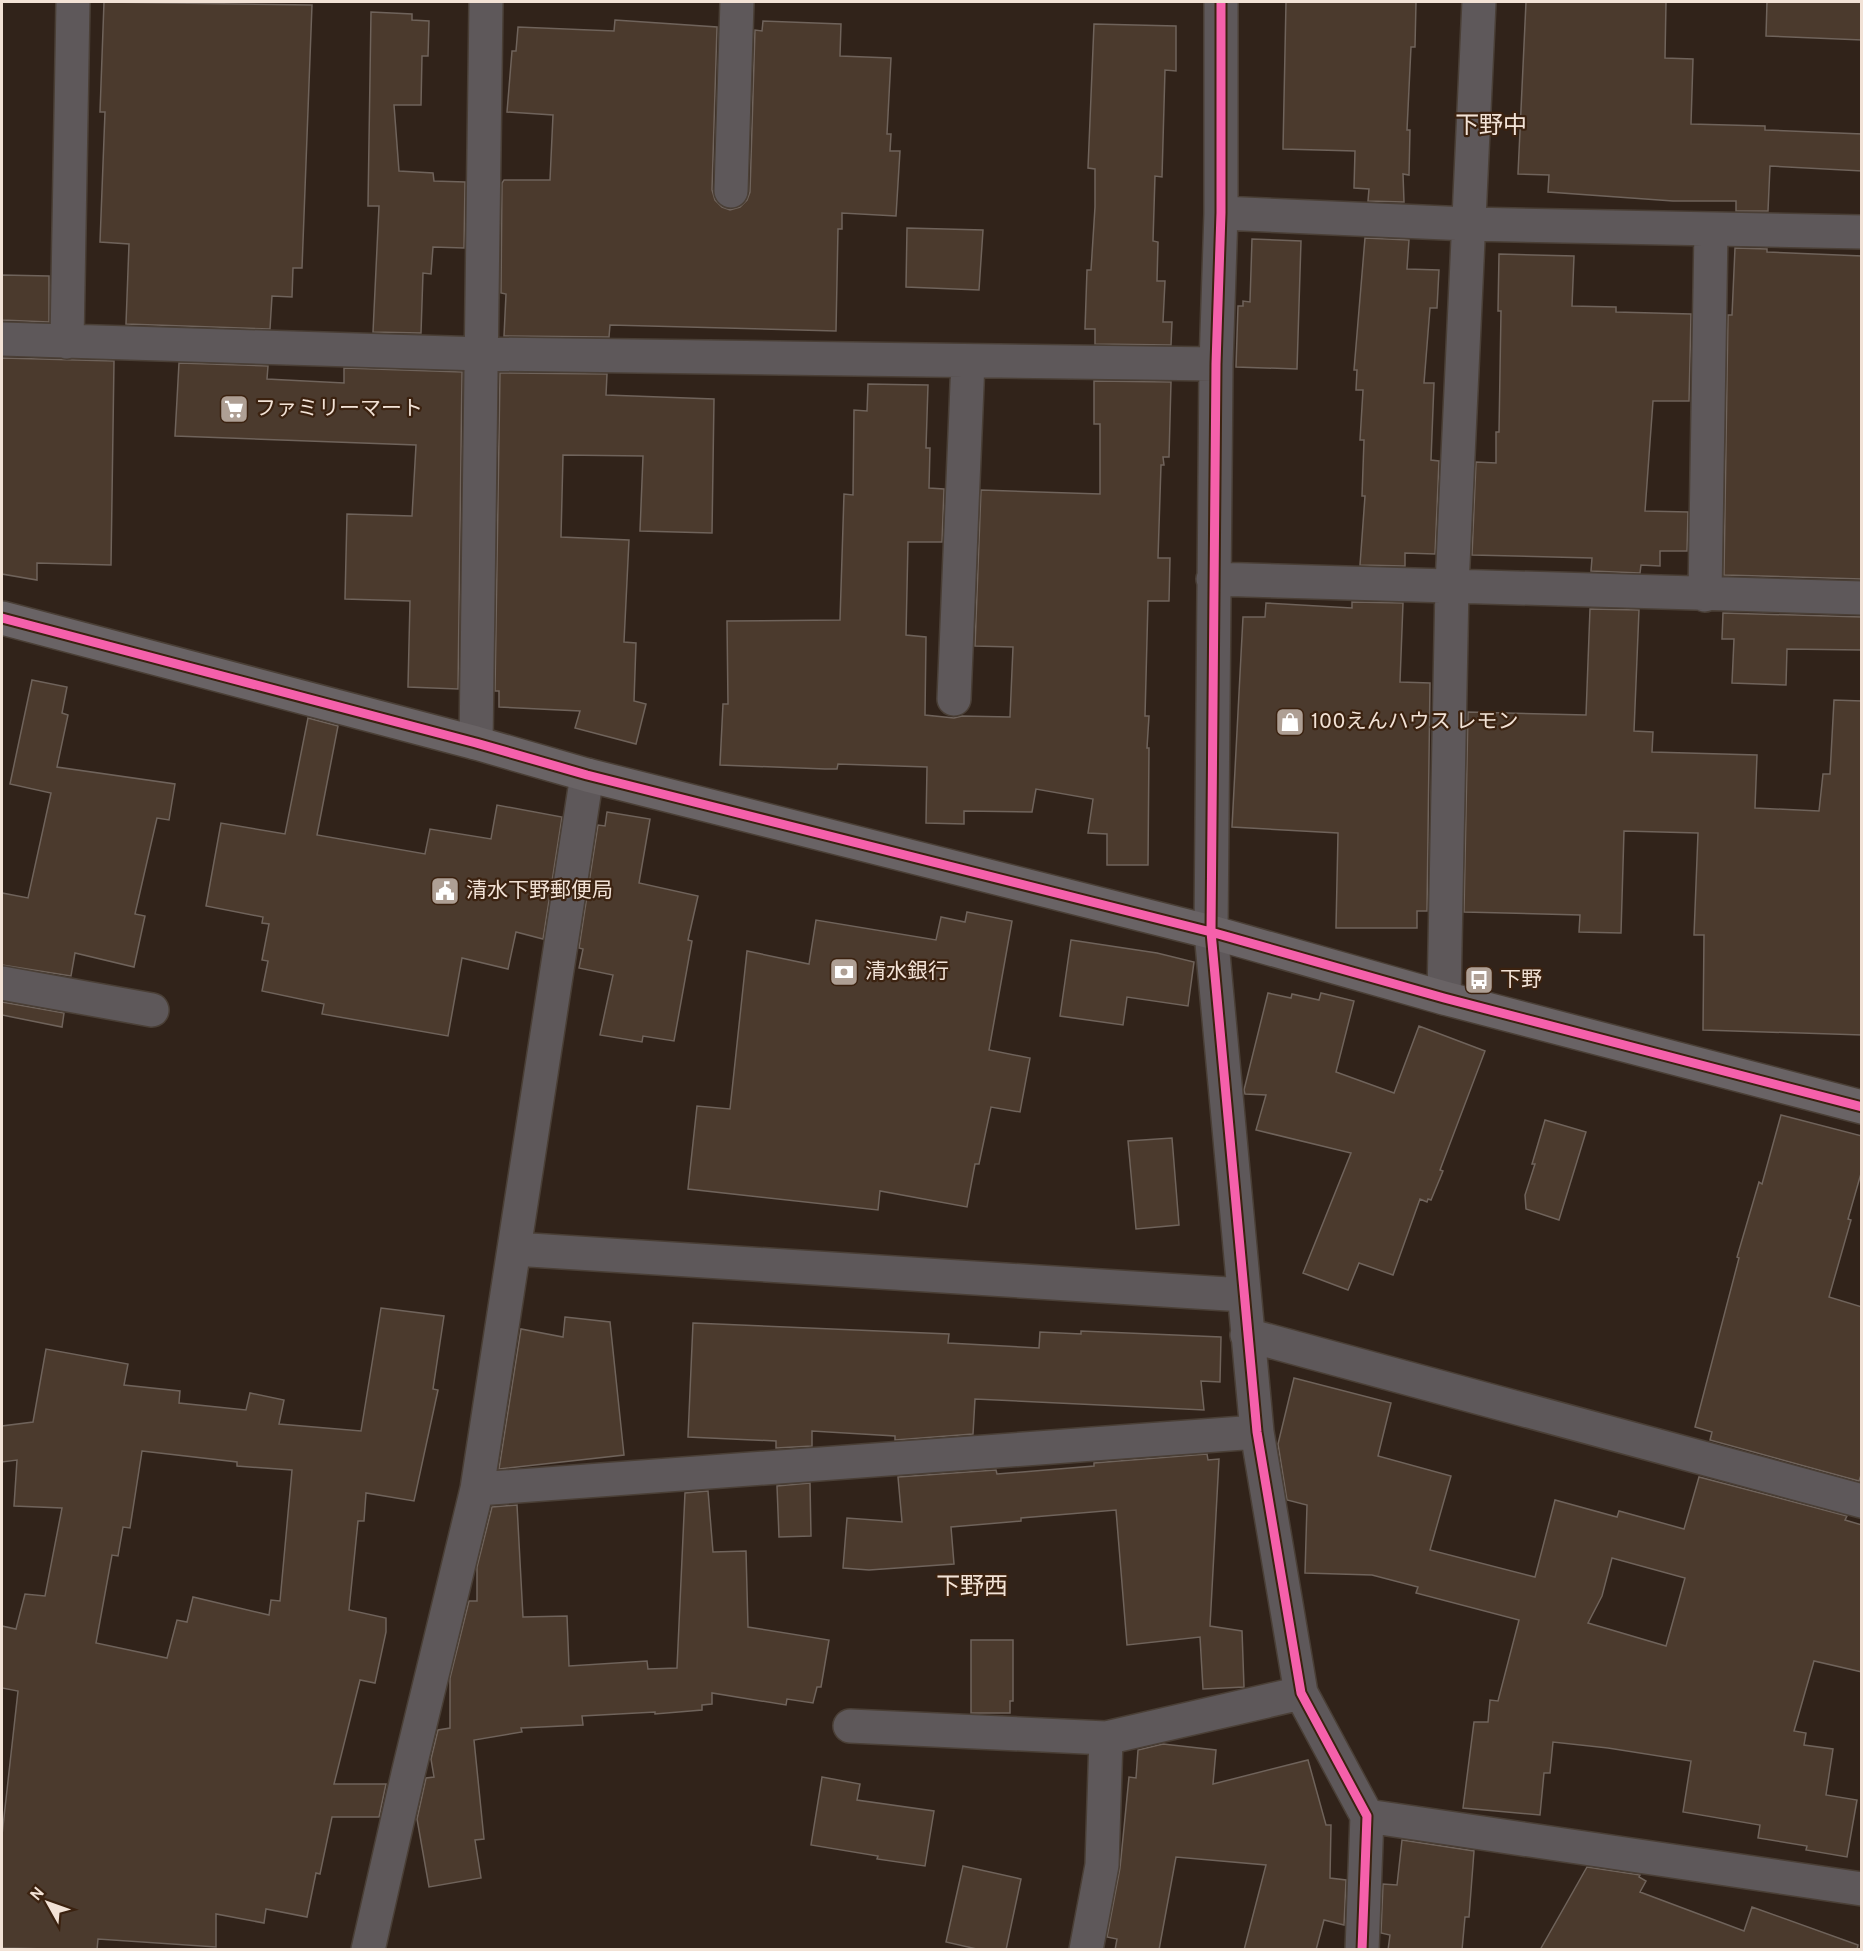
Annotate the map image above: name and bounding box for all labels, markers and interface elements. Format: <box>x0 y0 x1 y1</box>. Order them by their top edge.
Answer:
district label: 下野中 <box>1455 112 1527 142</box>
supermarket icon: ファミリーマート <box>218 393 250 425</box>
place label: ファミリーマート <box>255 396 423 423</box>
shop icon: 100えんハウス レモン <box>1274 706 1306 738</box>
place label: 100えんハウス レモン <box>1311 709 1519 736</box>
public building icon: 清水下野郵便局 <box>429 875 461 907</box>
place label: 清水下野郵便局 <box>466 878 613 905</box>
bank icon: 清水銀行 <box>828 956 860 988</box>
place label: 清水銀行 <box>865 959 949 986</box>
bus stop icon: 下野 <box>1463 964 1495 996</box>
place label: 下野 <box>1500 967 1542 994</box>
district label: 下野西 <box>936 1573 1008 1603</box>
north arrow <box>18 1873 78 1933</box>
text: N <box>27 1884 49 1905</box>

